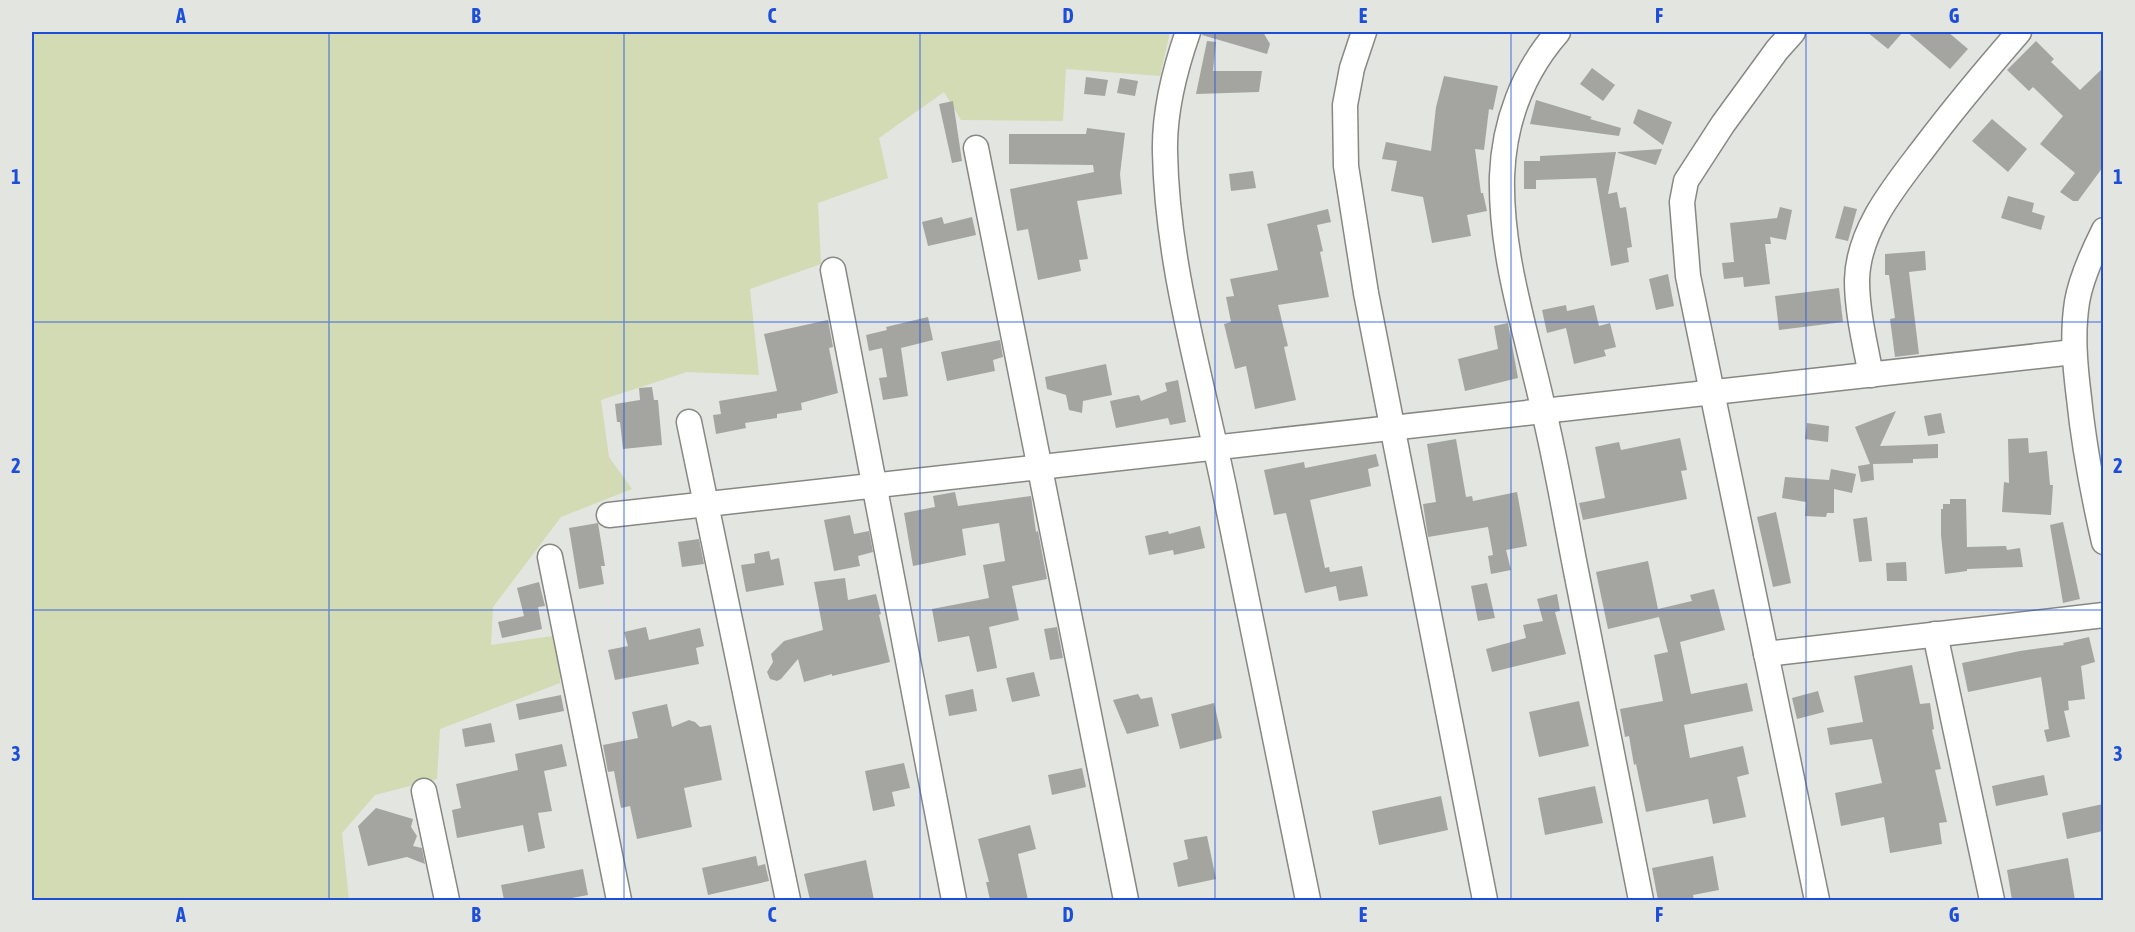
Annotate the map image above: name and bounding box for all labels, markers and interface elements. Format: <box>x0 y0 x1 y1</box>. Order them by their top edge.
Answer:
text: A <box>175 4 186 27</box>
text: B <box>471 4 481 27</box>
text: C <box>768 4 777 27</box>
text: D <box>1062 4 1074 27</box>
text: E <box>1359 4 1368 27</box>
text: F <box>1655 4 1663 27</box>
text: G <box>1949 4 1960 27</box>
text: 1 <box>11 165 21 188</box>
text: 1 <box>2113 165 2123 188</box>
text: 2 <box>11 454 21 477</box>
text: 2 <box>2113 454 2123 477</box>
text: 3 <box>11 742 21 765</box>
text: 3 <box>2113 742 2123 765</box>
text: A <box>175 903 186 926</box>
text: B <box>471 903 481 926</box>
text: C <box>768 903 777 926</box>
text: D <box>1062 903 1074 926</box>
text: E <box>1359 903 1368 926</box>
text: F <box>1655 903 1663 926</box>
text: G <box>1949 903 1960 926</box>

